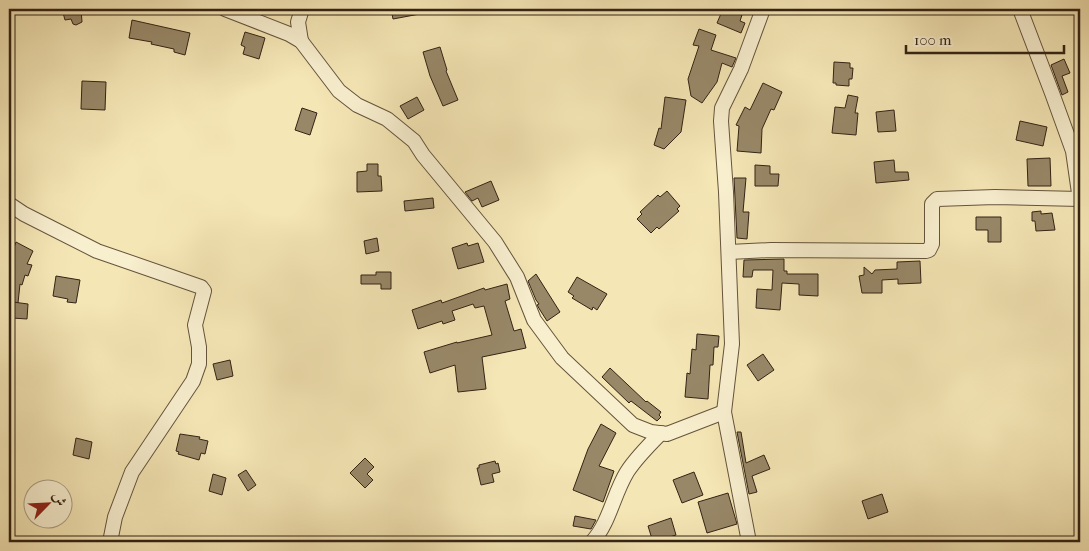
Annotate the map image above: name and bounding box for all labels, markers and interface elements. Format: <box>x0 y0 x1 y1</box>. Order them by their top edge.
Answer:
scale bar <box>906 22 1064 54</box>
text: 100 m <box>914 31 952 49</box>
north arrow <box>22 478 72 528</box>
text: ش <box>49 489 70 509</box>

